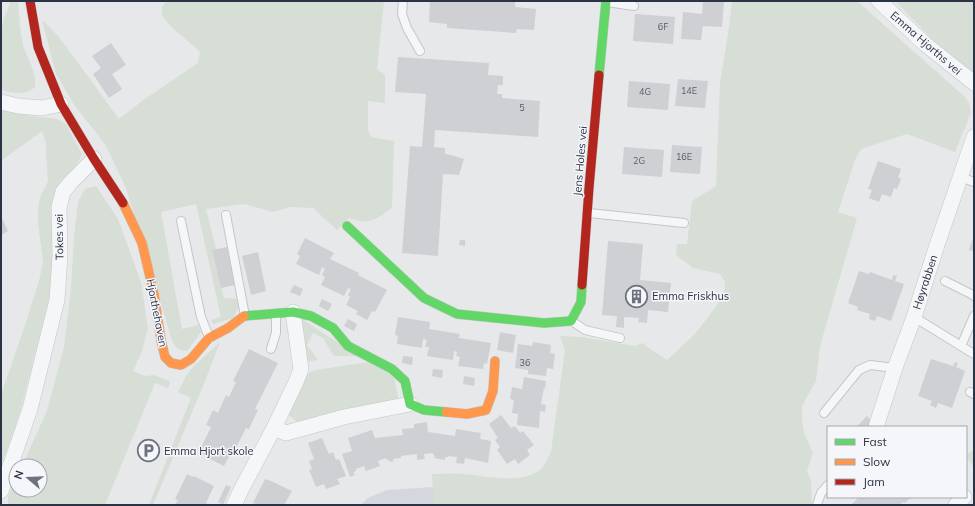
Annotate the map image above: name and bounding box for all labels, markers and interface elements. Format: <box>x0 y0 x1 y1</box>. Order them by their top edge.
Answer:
street label: Emma Hjorths vei <box>887 8 965 78</box>
house number: 6F <box>658 21 668 32</box>
house number: 14E <box>681 85 697 96</box>
house number: 4G <box>639 86 651 97</box>
house number: 5 <box>519 102 525 113</box>
street label: Jens Holes vei <box>570 125 590 197</box>
house number: 16E <box>676 151 692 162</box>
house number: 2G <box>633 155 645 166</box>
street label: Tokes vei <box>52 214 66 260</box>
street label: Høyrabben <box>910 253 940 311</box>
street label: Hjorthehaven <box>144 278 170 348</box>
building icon: Emma Friskhus <box>624 283 650 309</box>
place label: Emma Friskhus <box>652 289 729 303</box>
house number: 36 <box>520 357 530 368</box>
legend <box>827 426 967 498</box>
text: Fast <box>863 434 887 449</box>
parking icon: Emma Hjort skole <box>136 438 162 464</box>
place label: Emma Hjort skole <box>164 444 253 458</box>
text: Slow <box>863 454 891 469</box>
north arrow <box>8 458 48 498</box>
text: N <box>11 469 27 481</box>
text: Jam <box>863 474 885 489</box>

